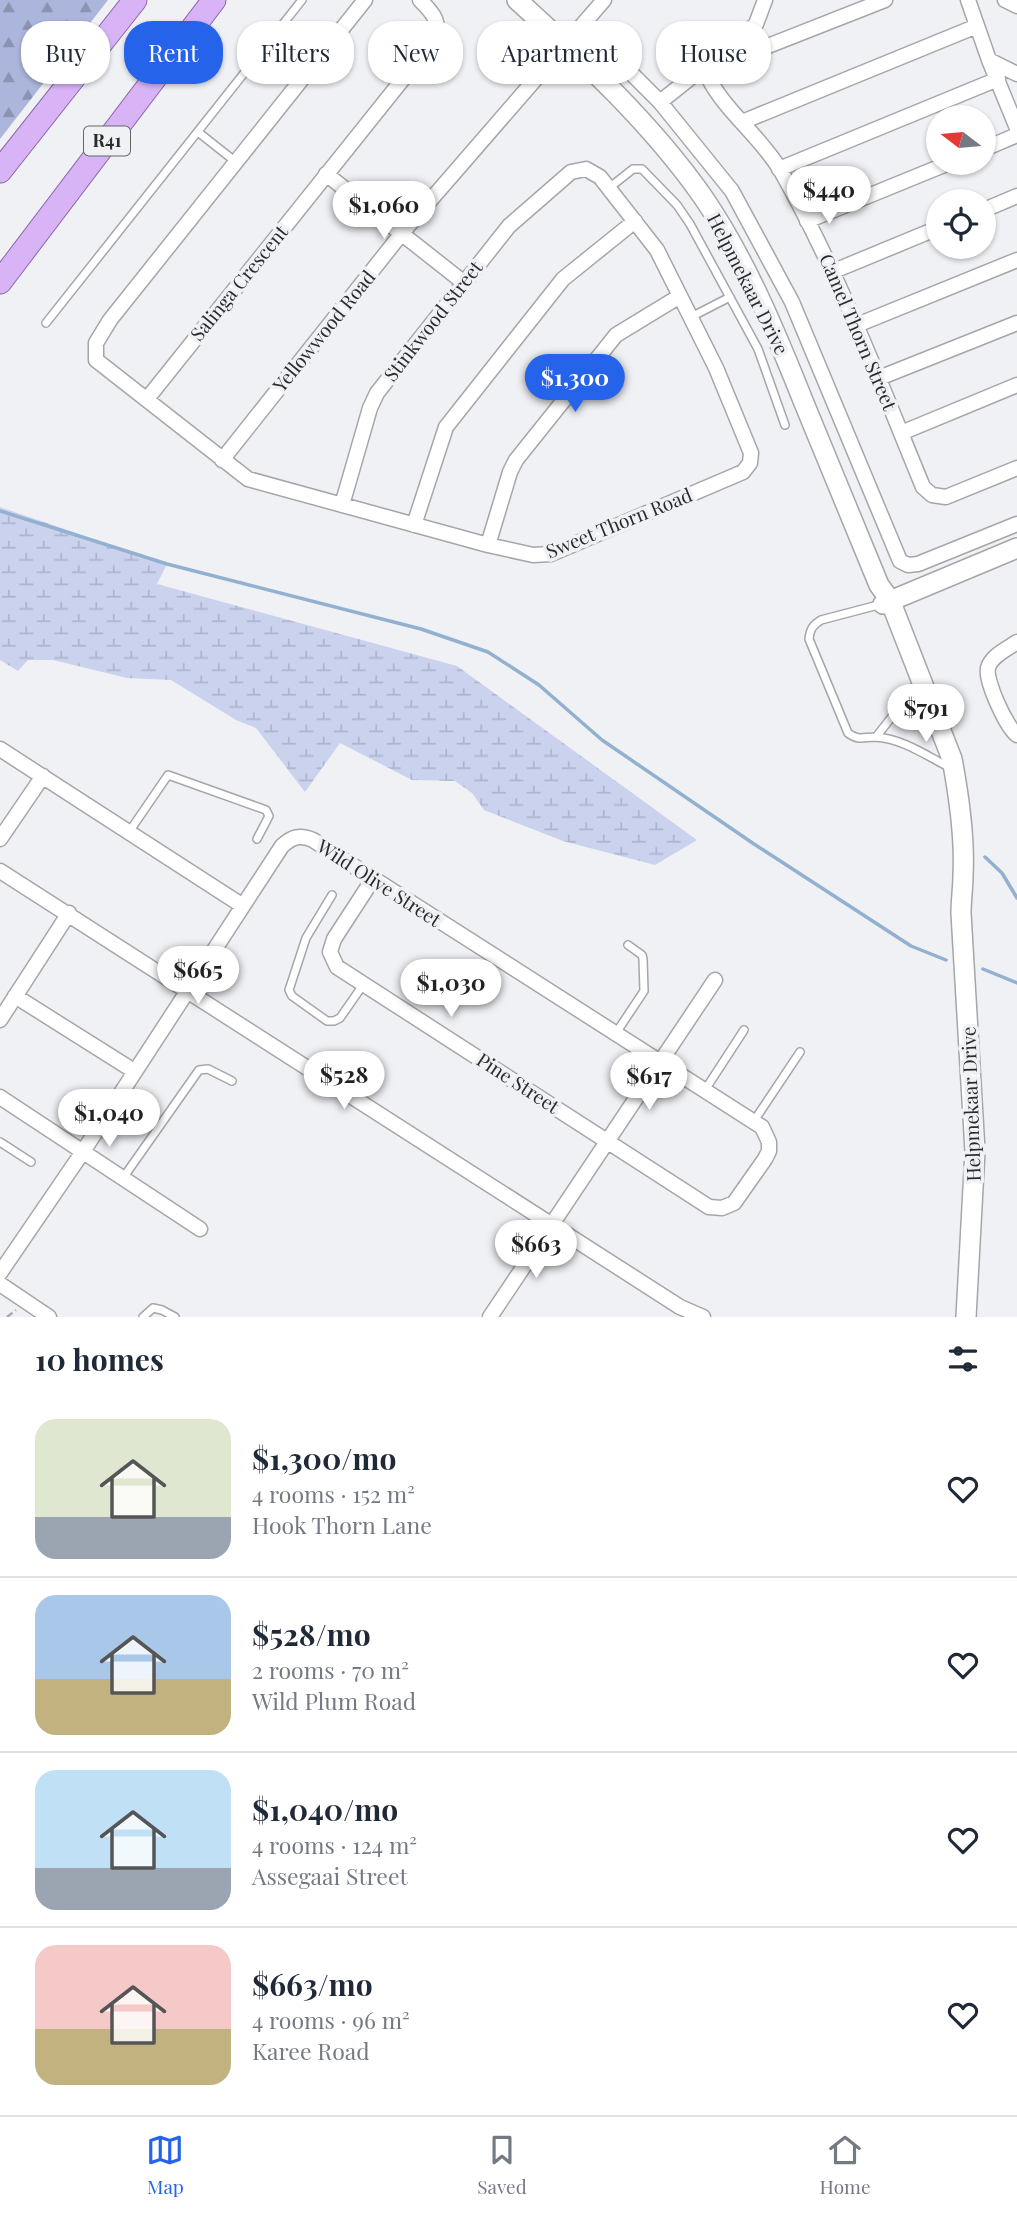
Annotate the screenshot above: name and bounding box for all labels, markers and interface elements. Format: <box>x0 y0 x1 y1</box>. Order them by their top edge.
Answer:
chip: Buy <box>21 21 110 84</box>
chip: Rent <box>124 21 223 84</box>
chip: Filters <box>237 21 354 84</box>
chip: New <box>368 21 463 84</box>
chip: Apartment <box>477 21 642 84</box>
chip: House <box>656 21 771 84</box>
north arrow <box>926 105 996 175</box>
map controls <box>926 105 996 259</box>
road number: R41 <box>84 126 130 156</box>
pin: $440 <box>788 166 870 226</box>
text: $440 <box>803 173 855 204</box>
pin: $1,060 <box>327 182 441 241</box>
text: $1,060 <box>349 188 419 219</box>
button: locate <box>926 189 996 259</box>
street label: Helpmekaar Drive <box>702 209 796 359</box>
street label: Salinga Crescent <box>183 219 293 346</box>
street label: Camel Thorn Street <box>814 249 904 414</box>
street label: Stinkwood Street <box>377 254 488 386</box>
street label: Yellowwood Road <box>265 264 380 397</box>
pin: $1,300 <box>518 354 632 414</box>
text: $1,300 <box>541 361 609 392</box>
street label: Sweet Thorn Road <box>542 481 696 563</box>
pin: $791 <box>885 684 967 744</box>
text: $791 <box>903 691 949 722</box>
street label: Wild Olive Street <box>312 832 447 932</box>
pin: $665 <box>157 946 239 1006</box>
text: $665 <box>173 953 223 984</box>
pin: $1,030 <box>394 960 508 1019</box>
text: $1,030 <box>416 966 486 997</box>
street label: Helpmekaar Drive <box>954 1026 986 1182</box>
street label: Pine Street <box>472 1046 565 1119</box>
pin: $528 <box>303 1052 385 1111</box>
pin: $617 <box>608 1052 690 1112</box>
text: $528 <box>320 1058 368 1089</box>
text: $617 <box>626 1059 672 1090</box>
pin: $1,040 <box>52 1090 166 1149</box>
text: $1,040 <box>74 1096 144 1127</box>
pin: $663 <box>495 1220 577 1280</box>
text: $663 <box>511 1227 561 1258</box>
text: 10 homes <box>35 1339 164 1379</box>
icon: filters <box>944 1340 982 1378</box>
text: $1,300/mo <box>252 1438 396 1478</box>
icon: home <box>91 1447 175 1531</box>
icon: heart <box>944 1470 982 1508</box>
text: 4 rooms · 152 m² <box>252 1478 415 1509</box>
text: Hook Thorn Lane <box>252 1509 432 1540</box>
text: $528/mo <box>252 1614 371 1654</box>
icon: home <box>91 1623 175 1707</box>
icon: heart <box>944 1646 982 1684</box>
text: 2 rooms · 70 m² <box>252 1654 409 1685</box>
text: Wild Plum Road <box>252 1685 416 1716</box>
text: $1,040/mo <box>252 1789 398 1829</box>
icon: home <box>91 1798 175 1882</box>
icon: heart <box>944 1821 982 1859</box>
text: 4 rooms · 124 m² <box>252 1829 417 1860</box>
text: Assegaai Street <box>252 1860 408 1891</box>
text: $663/mo <box>252 1964 373 2004</box>
icon: home <box>91 1973 175 2057</box>
icon: heart <box>944 1996 982 2034</box>
text: 4 rooms · 96 m² <box>252 2004 410 2035</box>
text: Karee Road <box>252 2035 370 2066</box>
tab: Map <box>146 2131 184 2199</box>
tab: Saved <box>477 2131 527 2199</box>
tab: Home <box>820 2131 871 2199</box>

